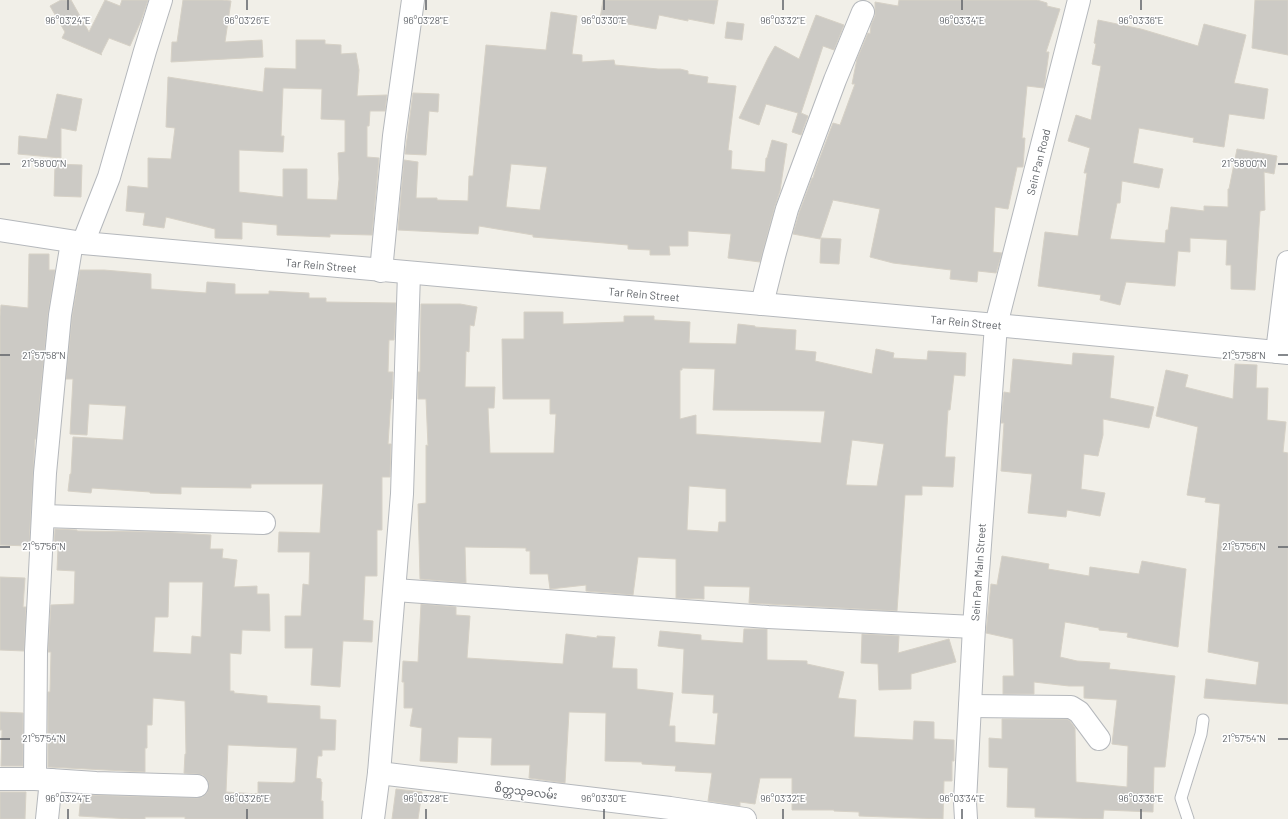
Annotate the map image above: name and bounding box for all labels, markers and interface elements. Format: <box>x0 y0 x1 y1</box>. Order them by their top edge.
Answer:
text: 96°03'24"E <box>45 14 91 26</box>
text: 96°03'26"E <box>224 14 270 26</box>
text: 96°03'28"E <box>403 14 449 26</box>
text: 96°03'30"E <box>581 14 627 26</box>
text: 96°03'32"E <box>760 14 806 26</box>
text: 96°03'34"E <box>939 14 985 26</box>
text: 96°03'36"E <box>1118 14 1164 26</box>
street label: Sein Pan Road <box>1023 128 1053 196</box>
text: 21°58'00"N <box>22 157 66 169</box>
text: 21°58'00"N <box>1222 157 1266 169</box>
street label: Tar Rein Street <box>285 255 357 275</box>
street label: Tar Rein Street <box>608 284 680 304</box>
street label: Tar Rein Street <box>930 312 1002 332</box>
text: 21°57'58"N <box>22 349 66 361</box>
text: 21°57'58"N <box>1222 349 1266 361</box>
street label: Sein Pan Main Street <box>968 523 988 621</box>
text: 21°57'56"N <box>22 540 66 552</box>
text: 21°57'56"N <box>1222 540 1266 552</box>
text: 21°57'54"N <box>22 732 66 744</box>
text: 21°57'54"N <box>1222 732 1266 744</box>
street label: စိတ္တသုခလမ်း <box>493 781 558 804</box>
text: 96°03'24"E <box>45 792 91 804</box>
text: 96°03'26"E <box>224 792 270 804</box>
text: 96°03'28"E <box>403 792 449 804</box>
text: 96°03'30"E <box>581 792 627 804</box>
text: 96°03'32"E <box>760 792 806 804</box>
text: 96°03'34"E <box>939 792 985 804</box>
text: 96°03'36"E <box>1118 792 1164 804</box>

